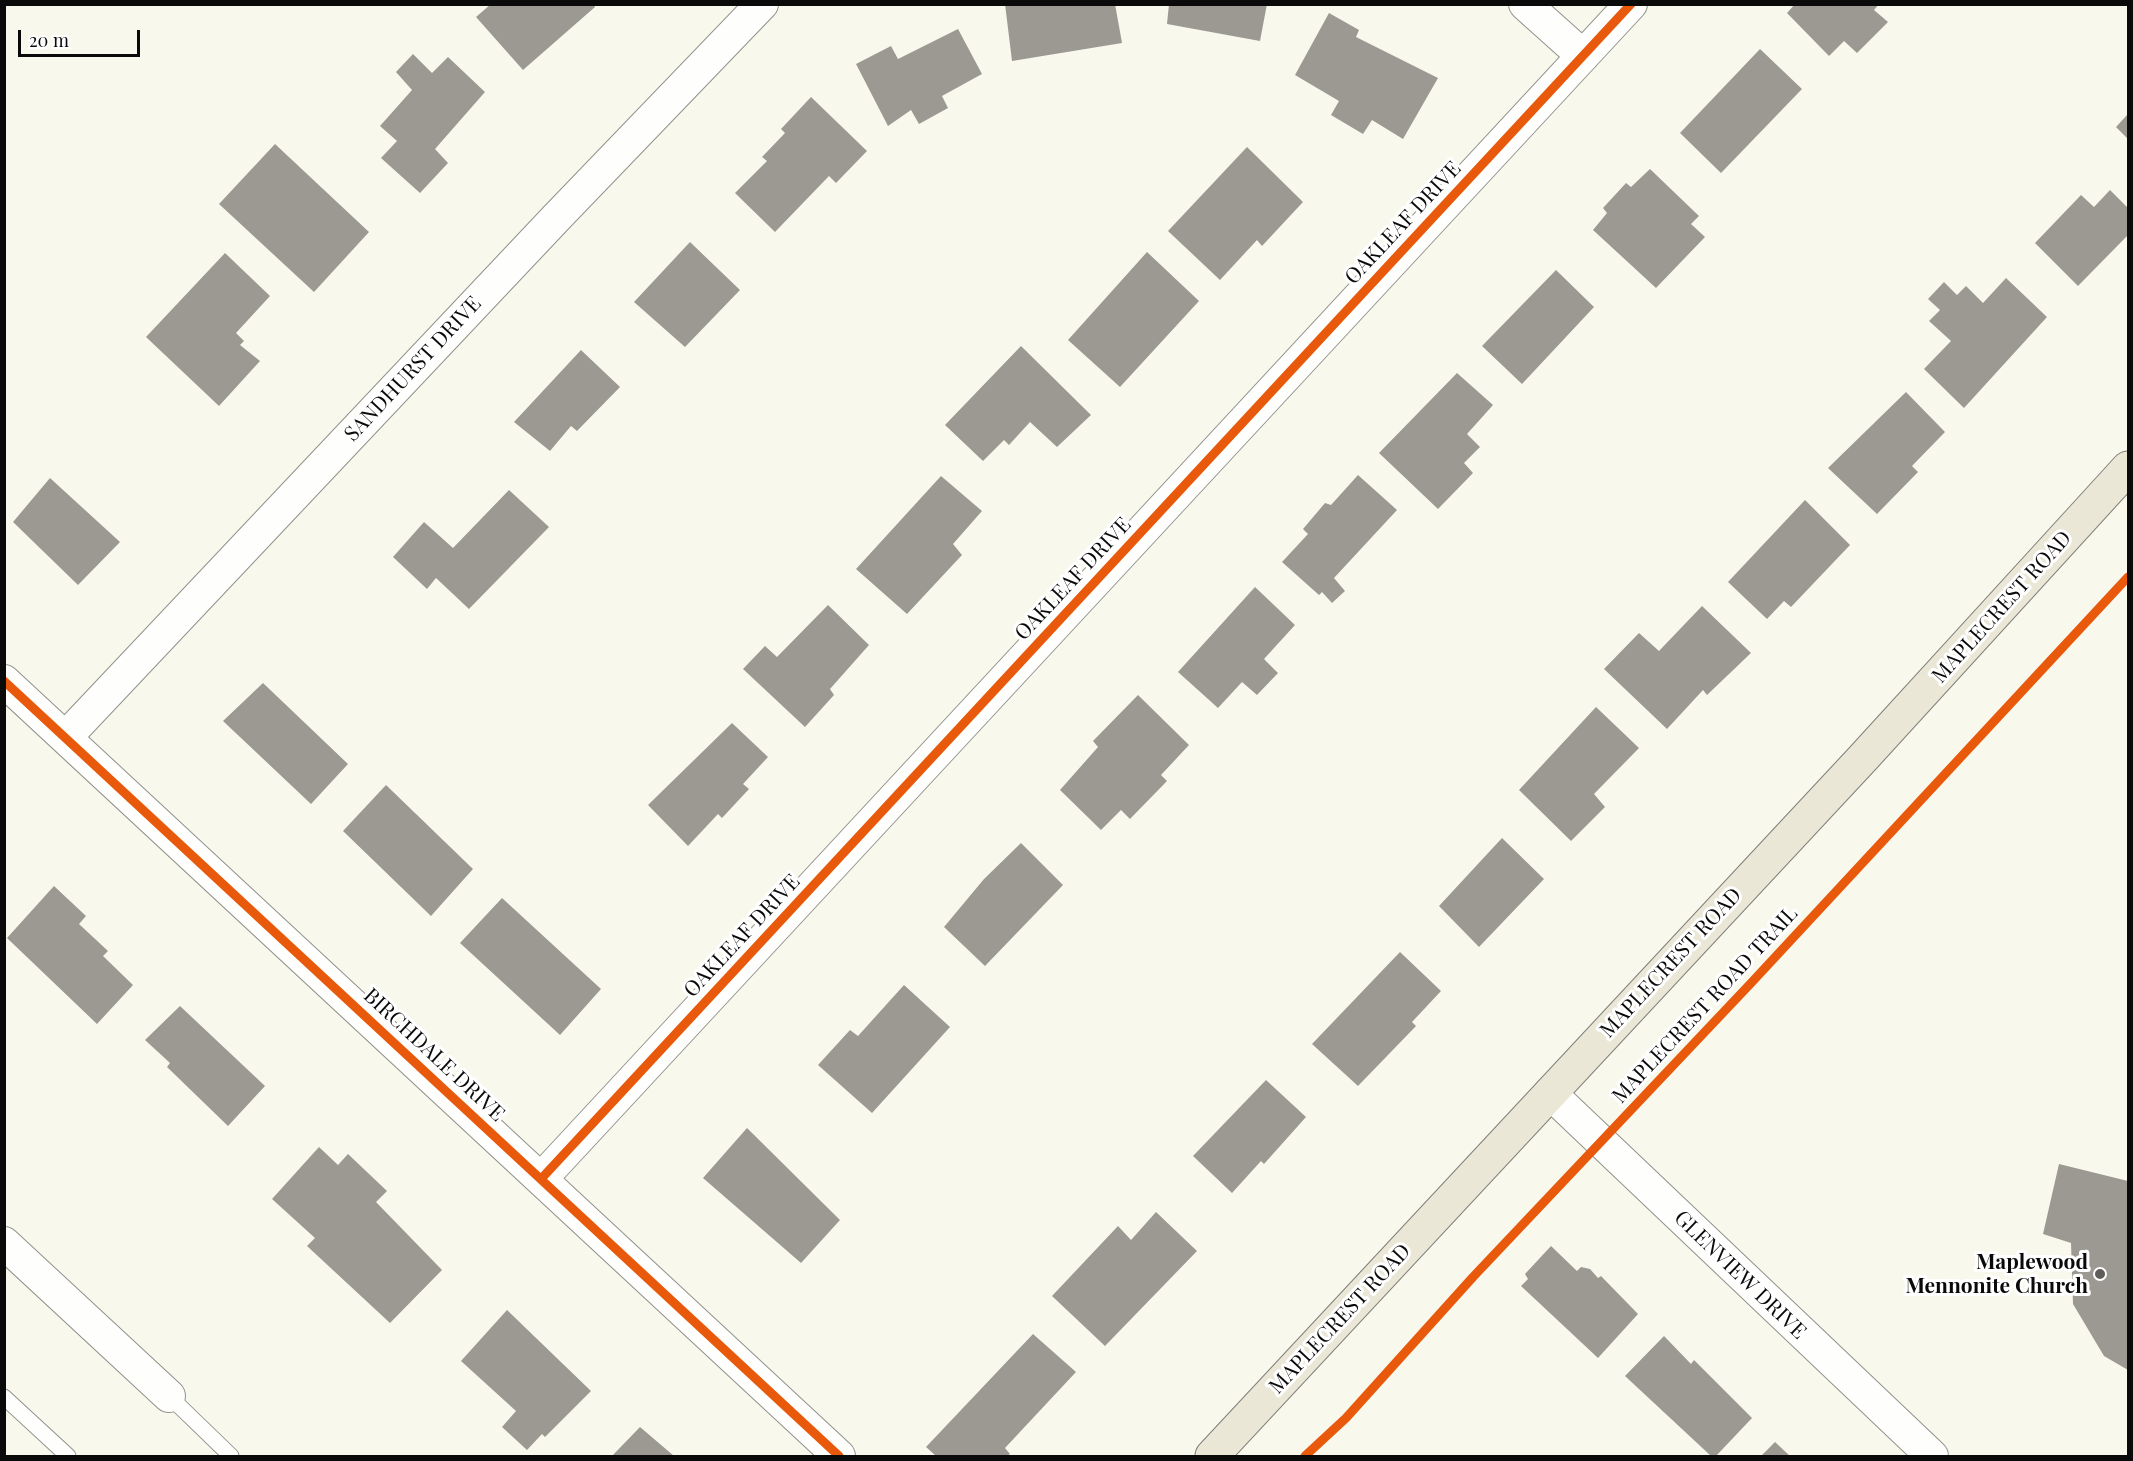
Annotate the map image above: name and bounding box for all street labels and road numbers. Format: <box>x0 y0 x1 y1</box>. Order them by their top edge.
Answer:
street label: OAKLEAF DRIVE <box>1340 156 1466 290</box>
street label: SANDHURST DRIVE <box>339 291 487 447</box>
street label: OAKLEAF DRIVE <box>1010 512 1136 646</box>
street label: MAPLECREST ROAD <box>1927 526 2077 688</box>
street label: OAKLEAF DRIVE <box>679 869 805 1003</box>
street label: MAPLECREST ROAD <box>1595 883 1747 1043</box>
street label: MAPLECREST ROAD TRAIL <box>1607 901 1803 1109</box>
street label: BIRCHDALE DRIVE <box>358 983 510 1127</box>
street label: GLENVIEW DRIVE <box>1669 1206 1811 1344</box>
street label: MAPLECREST ROAD <box>1264 1239 1416 1399</box>

